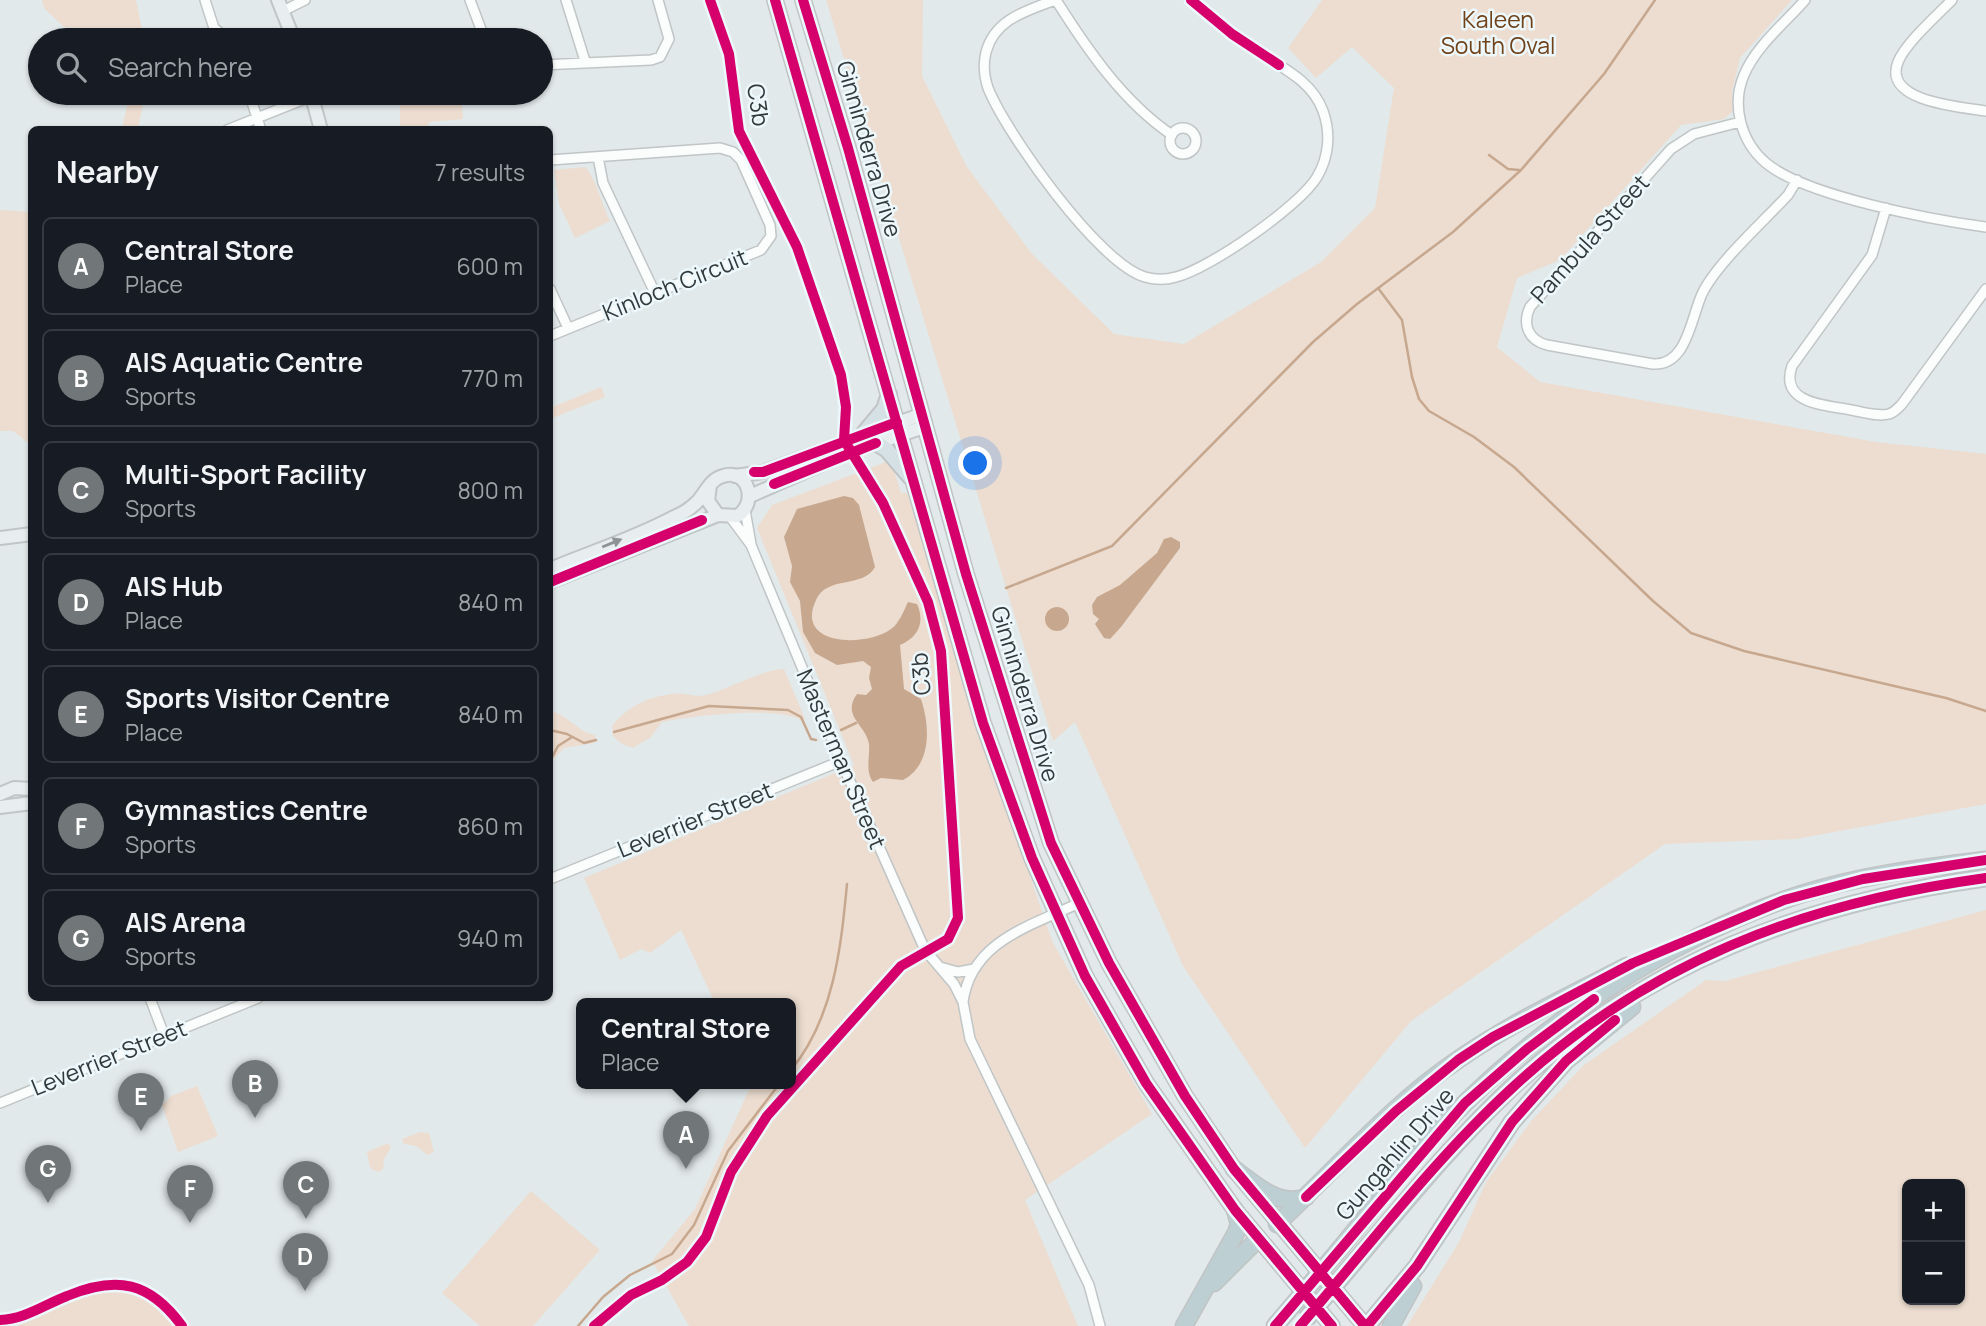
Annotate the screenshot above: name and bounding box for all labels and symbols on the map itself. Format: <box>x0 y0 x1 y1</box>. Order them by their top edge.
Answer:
park label: Kaleen South Oval <box>1441 3 1555 61</box>
street label: Ginninderra Drive <box>829 57 910 241</box>
street label: C3b <box>740 81 778 128</box>
street label: Pambula Street <box>1523 167 1656 310</box>
street label: Kinloch Circuit <box>597 240 752 328</box>
your location <box>958 446 992 480</box>
one-way arrow <box>602 538 623 549</box>
street label: Ginninderra Drive <box>984 602 1068 786</box>
street label: C3b <box>902 651 938 697</box>
street label: Masterman Street <box>790 664 894 854</box>
street label: Leverrier Street <box>612 773 777 865</box>
street label: Leverrier Street <box>26 1011 191 1103</box>
pin: B <box>232 1060 278 1118</box>
pin: E <box>118 1073 164 1131</box>
street label: Gungahlin Drive <box>1328 1080 1461 1227</box>
pin: A <box>663 1111 709 1169</box>
pin: G <box>25 1145 71 1203</box>
pin: C <box>283 1161 329 1219</box>
pin: F <box>167 1165 213 1223</box>
pin: D <box>282 1233 328 1291</box>

